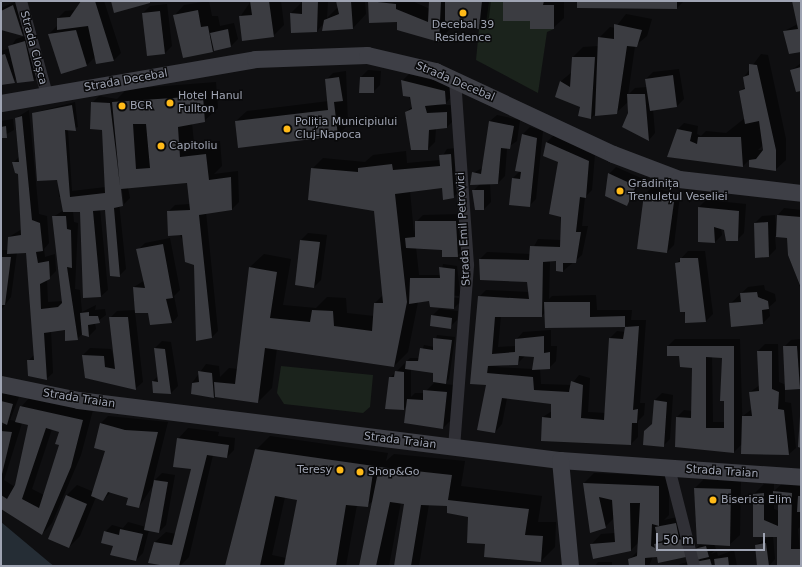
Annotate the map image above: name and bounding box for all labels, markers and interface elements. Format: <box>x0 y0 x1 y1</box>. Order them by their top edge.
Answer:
marker: Decebal 39 Residence <box>458 8 468 18</box>
street label: Strada Cloșca <box>17 10 49 86</box>
place label: Decebal 39 Residence <box>432 19 494 45</box>
street label: Strada Decebal <box>413 59 497 105</box>
street label: Strada Decebal <box>83 67 169 95</box>
place label: Hotel Hanul Fullton <box>178 90 243 116</box>
marker: Hotel Hanul Fullton <box>165 98 175 108</box>
place label: BCR <box>130 99 153 113</box>
marker: BCR <box>117 101 127 111</box>
place label: Poliția Municipiului Cluj-Napoca <box>295 116 397 142</box>
marker: Poliția Municipiului Cluj-Napoca <box>282 124 292 134</box>
place label: Capitoliu <box>169 139 218 153</box>
marker: Capitoliu <box>156 141 166 151</box>
street label: Strada Emil Petrovici <box>454 172 474 286</box>
place label: Grădinița Trenulețul Veseliei <box>628 178 728 204</box>
marker: Grădinița Trenulețul Veseliei <box>615 186 625 196</box>
street label: Strada Traian <box>42 387 116 411</box>
street label: Strada Traian <box>363 430 437 452</box>
place label: Teresy <box>297 463 332 477</box>
street label: Strada Traian <box>685 463 759 481</box>
marker: Teresy <box>335 465 345 475</box>
place label: Shop&Go <box>368 465 419 479</box>
marker: Shop&Go <box>355 467 365 477</box>
place label: Biserica Elim <box>721 493 792 507</box>
marker: Biserica Elim <box>708 495 718 505</box>
scale bar <box>658 525 767 551</box>
text: 50 m <box>663 533 694 547</box>

